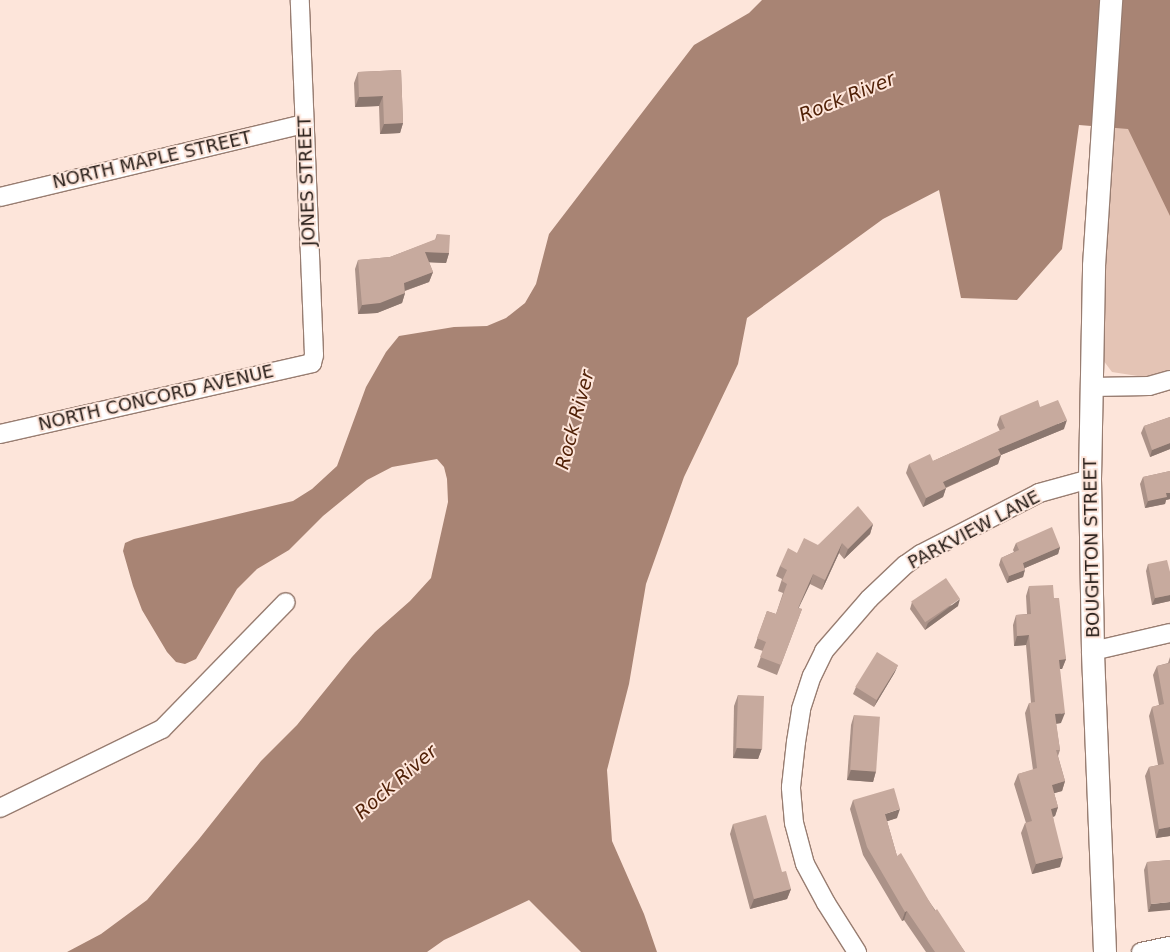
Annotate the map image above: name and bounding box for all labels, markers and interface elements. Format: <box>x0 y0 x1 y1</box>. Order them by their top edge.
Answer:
water label: Rock River <box>796 67 898 127</box>
street label: JONES STREET <box>294 116 320 246</box>
street label: NORTH MAPLE STREET <box>50 127 254 193</box>
street label: NORTH CONCORD AVENUE <box>36 360 276 436</box>
water label: Rock River <box>551 368 599 472</box>
street label: BOUGHTON STREET <box>1080 458 1104 638</box>
street label: PARKVIEW LANE <box>904 486 1044 574</box>
water label: Rock River <box>350 740 442 824</box>

